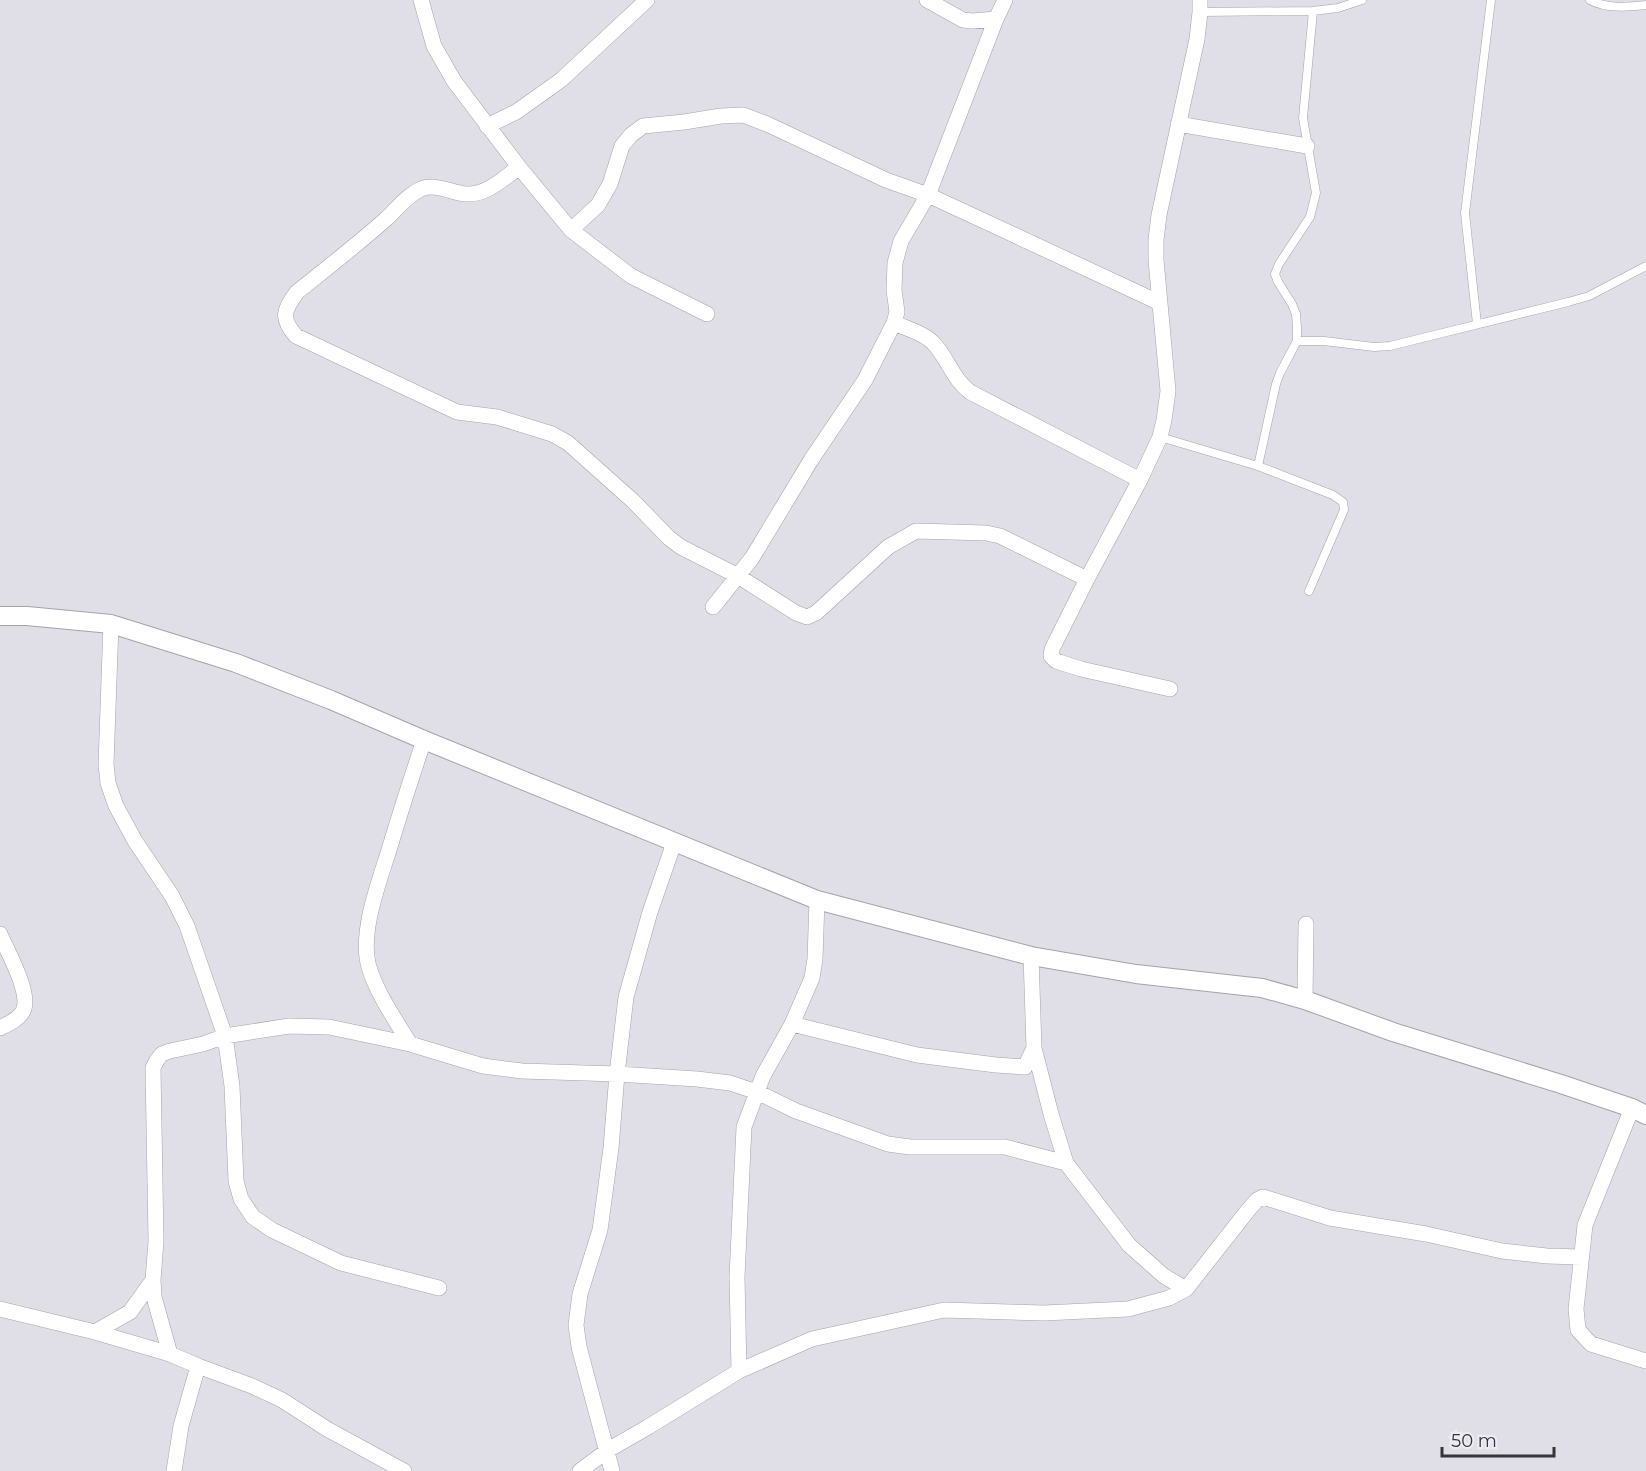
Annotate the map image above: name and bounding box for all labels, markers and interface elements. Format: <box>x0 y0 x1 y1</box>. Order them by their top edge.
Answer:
scale bar <box>1442 1420 1554 1458</box>
text: 50 m <box>1451 1430 1497 1452</box>

